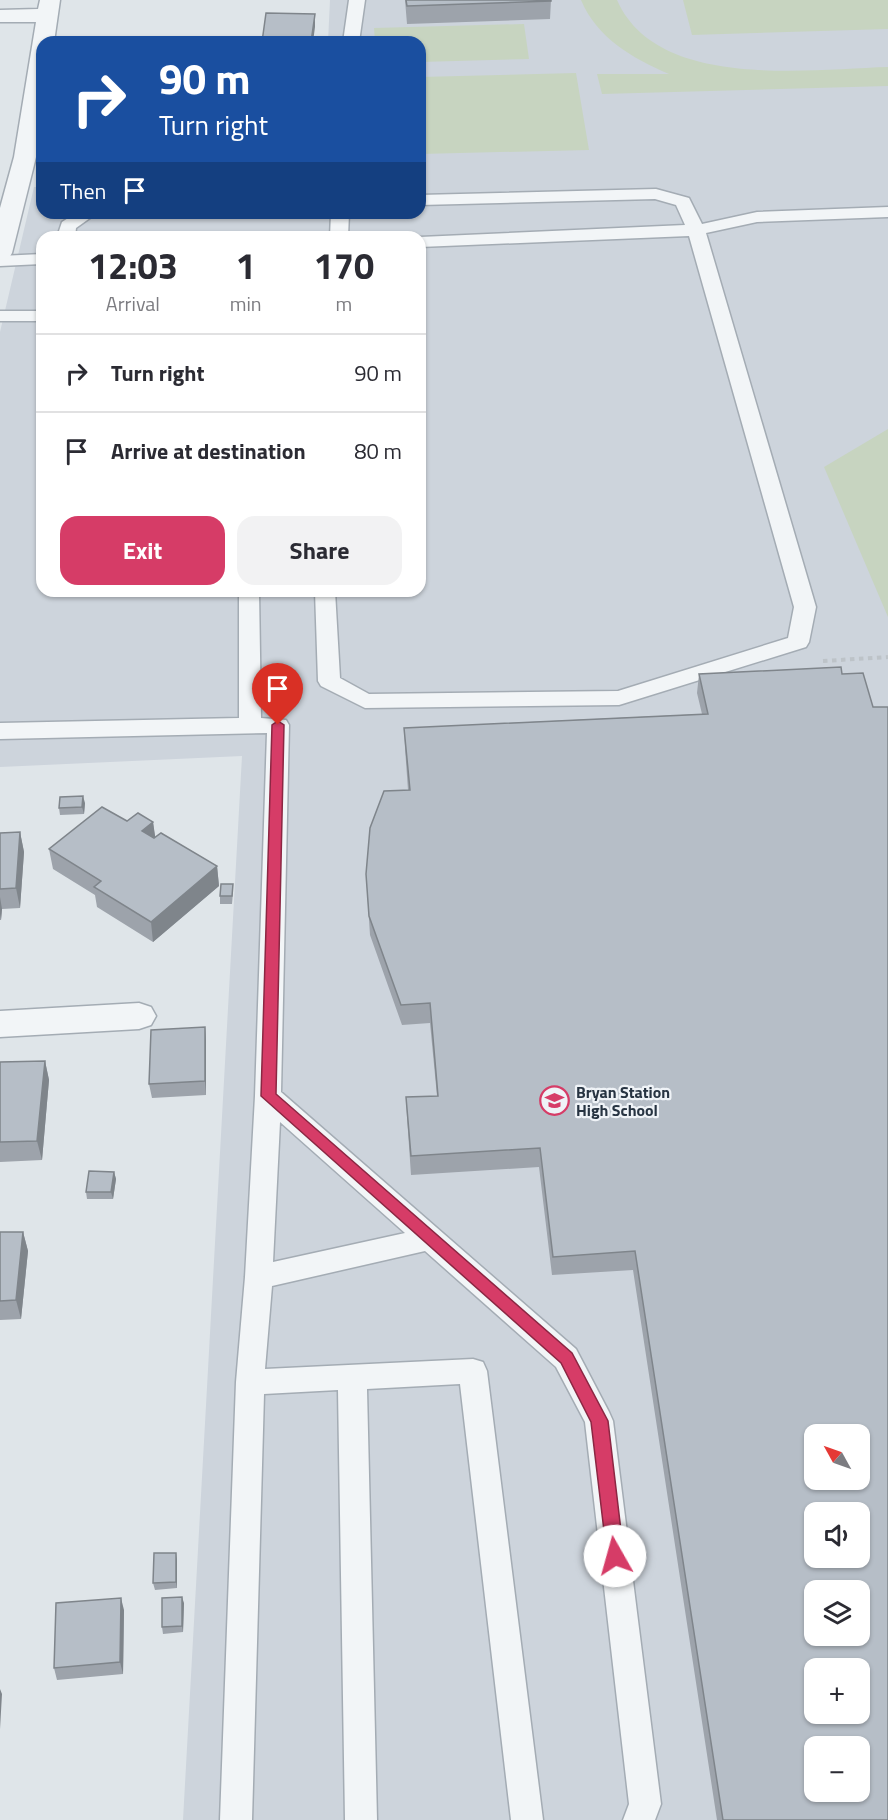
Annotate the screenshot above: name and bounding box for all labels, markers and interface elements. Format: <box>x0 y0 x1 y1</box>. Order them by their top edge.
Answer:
text: 90 m <box>159 46 251 110</box>
icon: right <box>60 60 138 138</box>
text: Turn right <box>159 104 268 145</box>
text: Then <box>60 174 106 208</box>
icon: arrive <box>118 174 151 207</box>
text: 12:03 <box>88 238 178 293</box>
text: 1 <box>236 238 256 293</box>
text: 170 <box>314 238 374 293</box>
text: Arrival <box>106 288 160 319</box>
text: min <box>230 288 262 319</box>
text: m <box>335 288 352 319</box>
text: Turn right <box>111 356 205 390</box>
text: 90 m <box>354 356 402 390</box>
icon: right <box>60 357 93 390</box>
text: Arrive at destination <box>111 434 306 468</box>
text: 80 m <box>354 434 402 468</box>
icon: arrive <box>60 435 93 468</box>
button: Exit <box>60 516 225 585</box>
button: Share <box>237 516 402 585</box>
pin <box>252 663 303 725</box>
icon: arrive <box>261 672 294 705</box>
place label: Bryan Station High School <box>576 1080 670 1122</box>
school or university icon: Bryan Station High School <box>539 1085 571 1117</box>
north arrow <box>804 1424 870 1490</box>
map controls <box>804 1424 870 1802</box>
button: sound <box>804 1502 870 1568</box>
position arrow <box>583 1524 647 1588</box>
button: layers <box>804 1580 870 1646</box>
button: + <box>804 1658 870 1724</box>
button: − <box>804 1736 870 1802</box>

